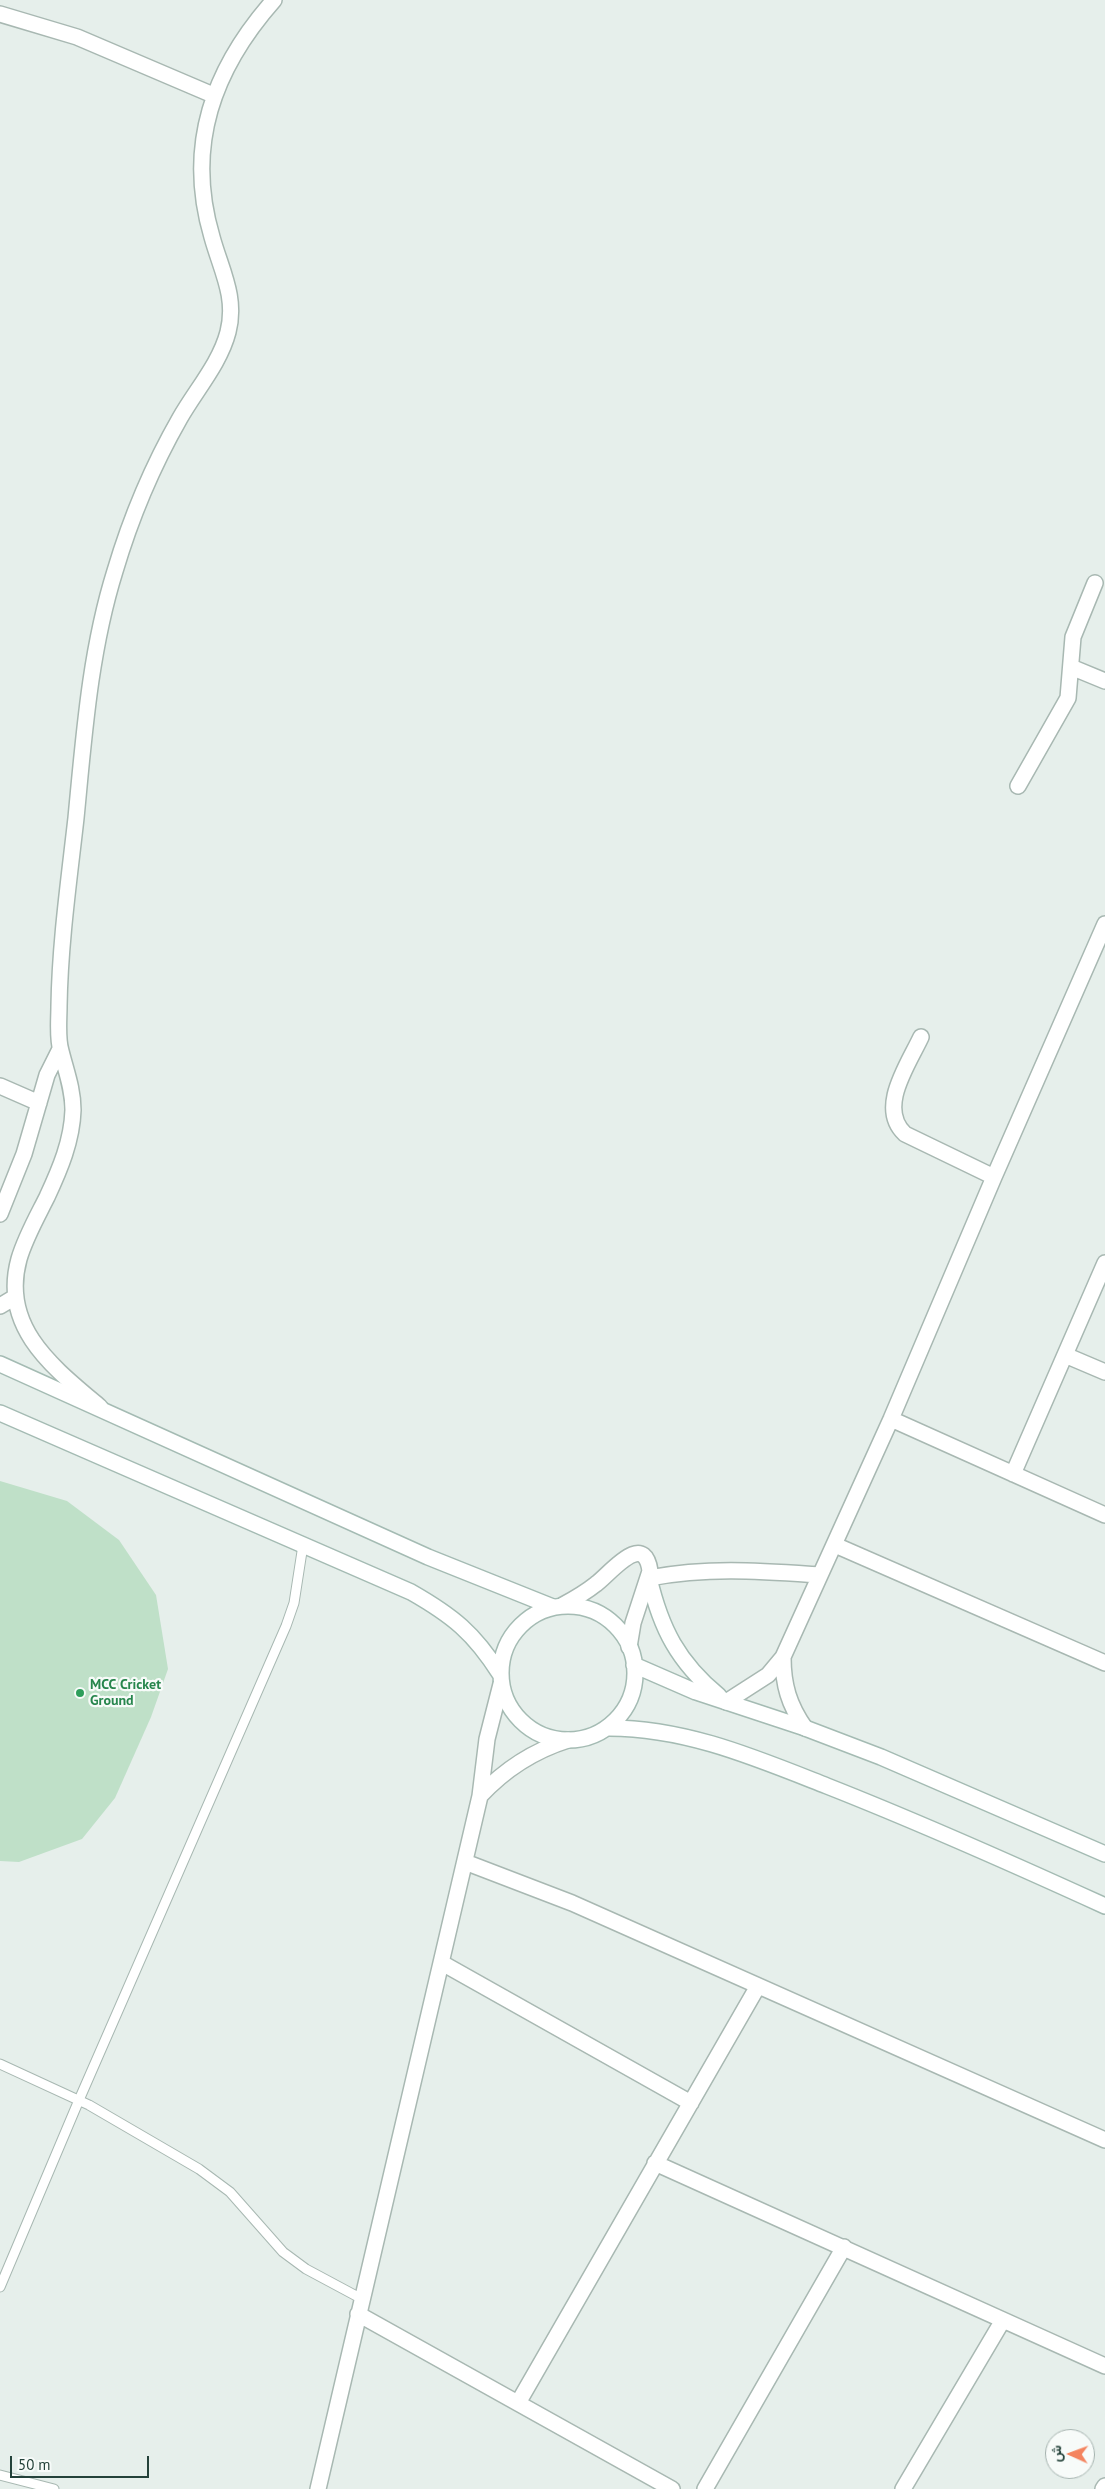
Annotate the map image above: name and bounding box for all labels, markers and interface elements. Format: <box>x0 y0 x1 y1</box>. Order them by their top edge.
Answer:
place label: MCC Cricket Ground <box>90 1677 161 1710</box>
marker: MCC Cricket Ground <box>74 1687 86 1699</box>
north arrow <box>1045 2429 1095 2479</box>
text: ش <box>1047 2445 1065 2462</box>
scale bar <box>12 2446 151 2478</box>
text: 50 m <box>18 2455 51 2474</box>

